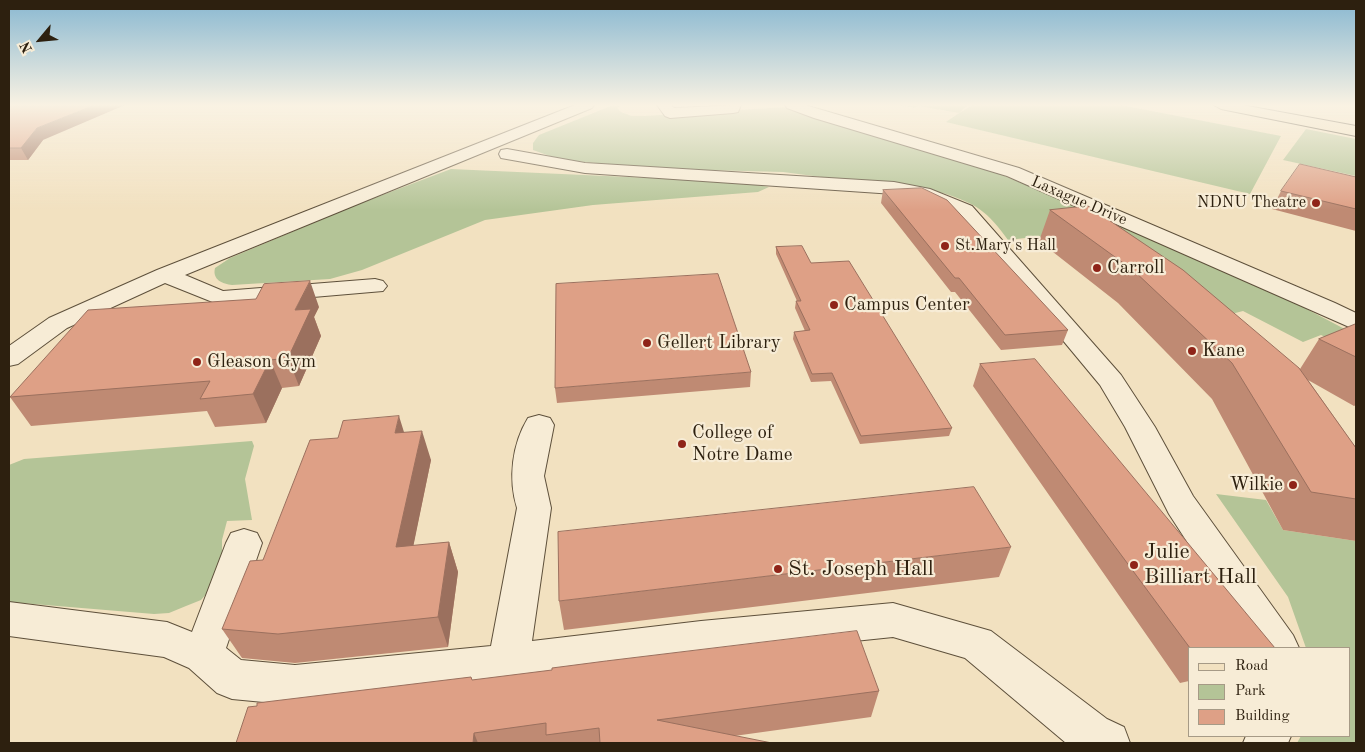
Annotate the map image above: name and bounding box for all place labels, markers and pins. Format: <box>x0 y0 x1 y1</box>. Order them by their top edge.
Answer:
place label: NDNU Theatre <box>1197 193 1306 213</box>
marker: NDNU Theatre <box>1310 197 1322 209</box>
place label: St.Mary's Hall <box>955 236 1056 256</box>
marker: St.Mary's Hall <box>939 240 951 252</box>
place label: Carroll <box>1107 257 1164 279</box>
marker: Carroll <box>1091 262 1103 274</box>
place label: Campus Center <box>844 294 970 316</box>
marker: Campus Center <box>828 299 840 311</box>
place label: Gellert Library <box>657 332 781 354</box>
marker: Gellert Library <box>641 337 653 349</box>
place label: Kane <box>1202 340 1245 362</box>
marker: Kane <box>1186 345 1198 357</box>
place label: Gleason Gym <box>207 351 316 373</box>
marker: Gleason Gym <box>191 356 203 368</box>
place label: College of Notre Dame <box>692 422 793 466</box>
marker: College of Notre Dame <box>676 438 688 450</box>
place label: Wilkie <box>1230 474 1283 496</box>
marker: Wilkie <box>1287 479 1299 491</box>
place label: Julie Billiart Hall <box>1144 539 1257 590</box>
place label: St. Joseph Hall <box>788 556 934 582</box>
marker: Julie Billiart Hall <box>1128 559 1140 571</box>
marker: St. Joseph Hall <box>772 563 784 575</box>

